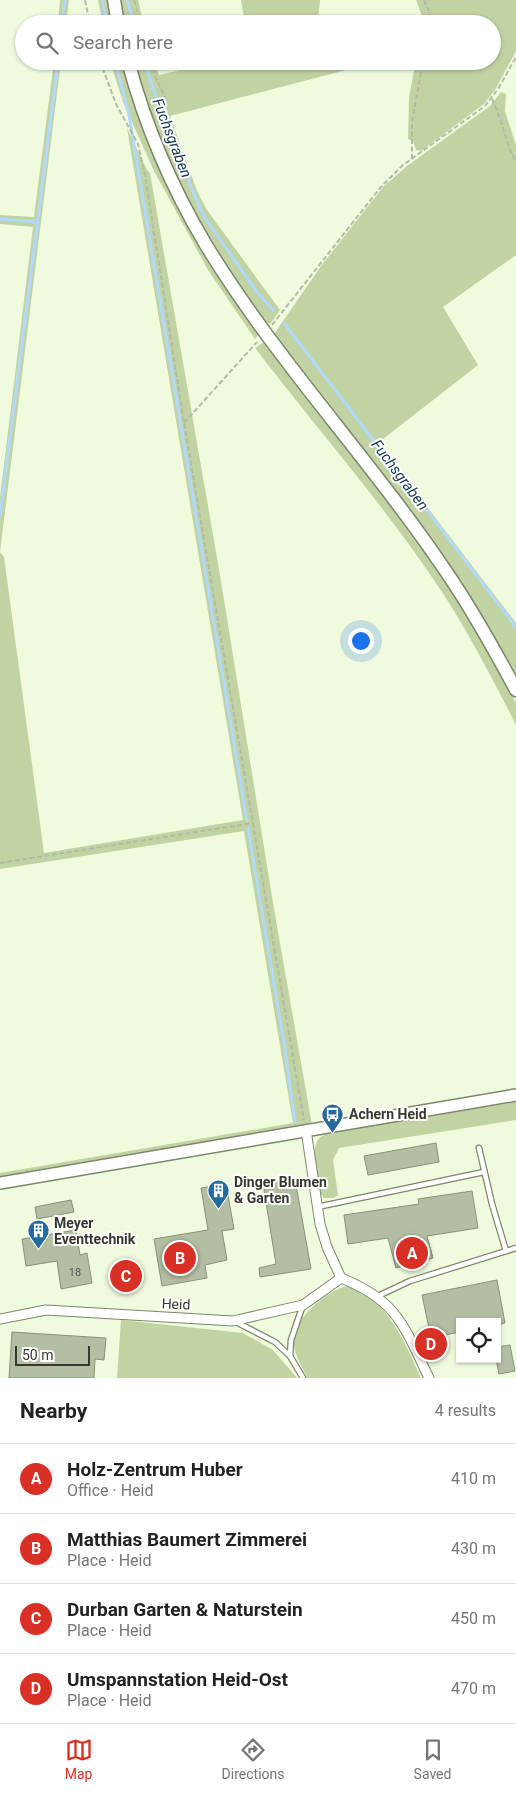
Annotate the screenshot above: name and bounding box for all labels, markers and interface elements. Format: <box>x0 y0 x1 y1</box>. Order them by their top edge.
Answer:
search box <box>15 15 501 70</box>
icon: search <box>33 29 61 57</box>
text: Search here <box>73 31 173 54</box>
water label: Fuchsgraben <box>149 96 195 180</box>
water label: Fuchsgraben <box>368 436 432 514</box>
your location <box>348 628 374 654</box>
bus stop icon: Achern Heid <box>321 1102 345 1133</box>
place label: Achern Heid <box>349 1106 427 1122</box>
place label: Dinger Blumen & Garten <box>234 1174 327 1206</box>
building icon: Dinger Blumen & Garten <box>206 1178 230 1209</box>
place label: Meyer Eventtechnik <box>54 1215 136 1247</box>
building icon: Meyer Eventtechnik <box>26 1219 50 1250</box>
pin: A <box>396 1234 428 1272</box>
pin: B <box>164 1239 196 1277</box>
pin: C <box>110 1257 142 1295</box>
house number: 18 <box>69 1266 81 1279</box>
street label: Heid <box>161 1295 191 1313</box>
map controls <box>456 1318 501 1363</box>
button: locate <box>456 1318 501 1363</box>
pin: D <box>415 1325 447 1363</box>
scale bar <box>15 1343 90 1366</box>
text: 50 m <box>22 1347 54 1363</box>
text: Nearby <box>20 1399 87 1423</box>
text: 4 results <box>435 1401 496 1420</box>
text: Holz-Zentrum Huber <box>67 1458 243 1481</box>
text: A <box>31 1469 41 1488</box>
text: 410 m <box>451 1469 496 1488</box>
text: Office · Heid <box>67 1481 153 1500</box>
text: Matthias Baumert Zimmerei <box>67 1528 307 1551</box>
text: B <box>31 1539 41 1558</box>
text: 430 m <box>451 1539 496 1558</box>
text: Place · Heid <box>67 1551 151 1570</box>
text: Durban Garten & Naturstein <box>67 1598 303 1621</box>
text: C <box>31 1609 41 1628</box>
text: 450 m <box>451 1609 496 1628</box>
text: Place · Heid <box>67 1621 151 1640</box>
text: Umspannstation Heid-Ost <box>67 1668 288 1691</box>
text: D <box>31 1679 41 1698</box>
text: 470 m <box>451 1679 496 1698</box>
text: Place · Heid <box>67 1691 151 1710</box>
tab: Map <box>65 1736 93 1782</box>
tab: Directions <box>222 1736 285 1782</box>
tab: Saved <box>414 1736 451 1782</box>

